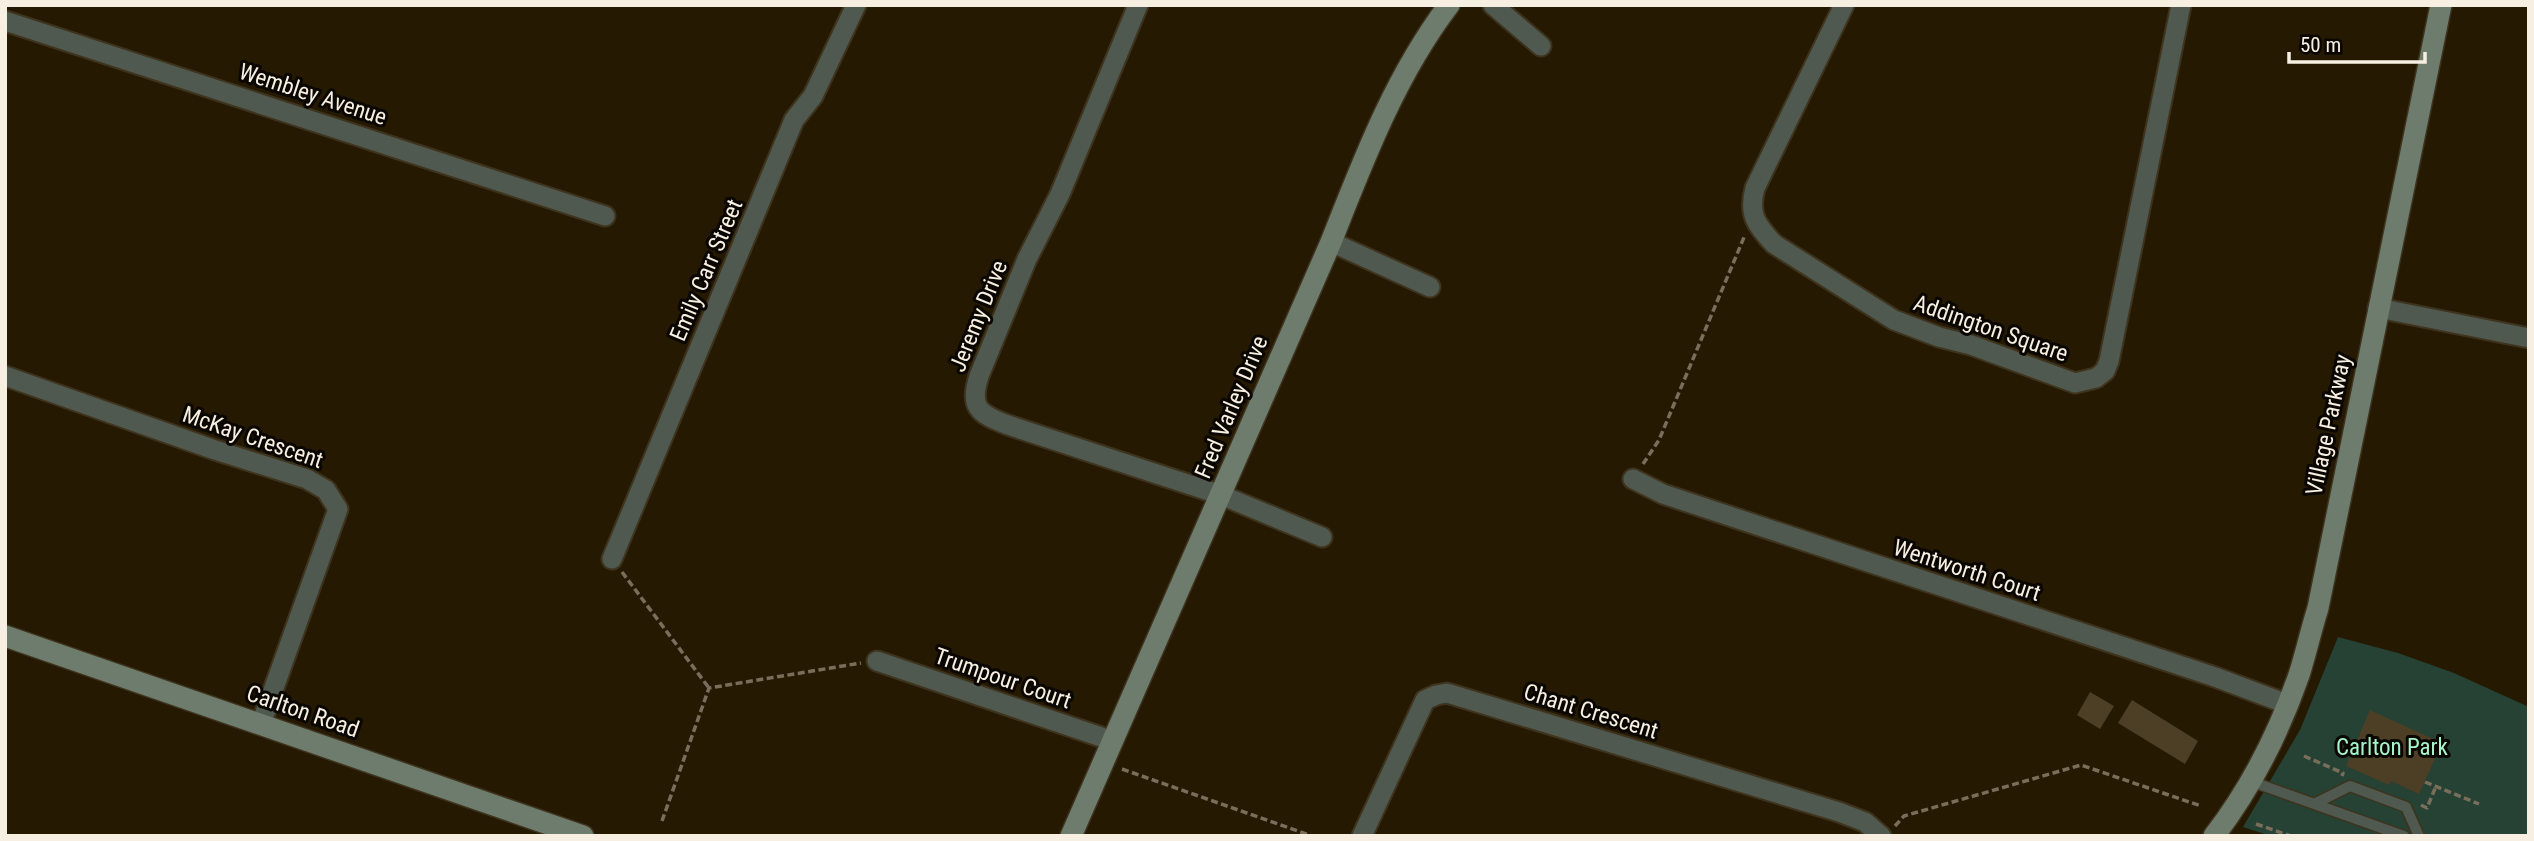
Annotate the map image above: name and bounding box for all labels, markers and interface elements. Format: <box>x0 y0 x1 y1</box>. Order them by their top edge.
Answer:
scale bar <box>2289 21 2426 65</box>
text: 50 m <box>2300 33 2341 57</box>
street label: Wembley Avenue <box>236 58 390 131</box>
street label: Emily Carr Street <box>664 195 748 345</box>
street label: Jeremy Drive <box>944 257 1013 376</box>
street label: Addington Square <box>1910 289 2072 368</box>
street label: Fred Varley Drive <box>1189 332 1274 482</box>
street label: Village Parkway <box>2300 352 2357 498</box>
street label: McKay Crescent <box>179 401 327 474</box>
street label: Wentworth Court <box>1890 534 2044 607</box>
street label: Trumpour Court <box>931 642 1075 715</box>
street label: Chant Crescent <box>1521 678 1661 745</box>
street label: Carlton Road <box>243 680 363 743</box>
park label: Carlton Park <box>2336 734 2449 761</box>

